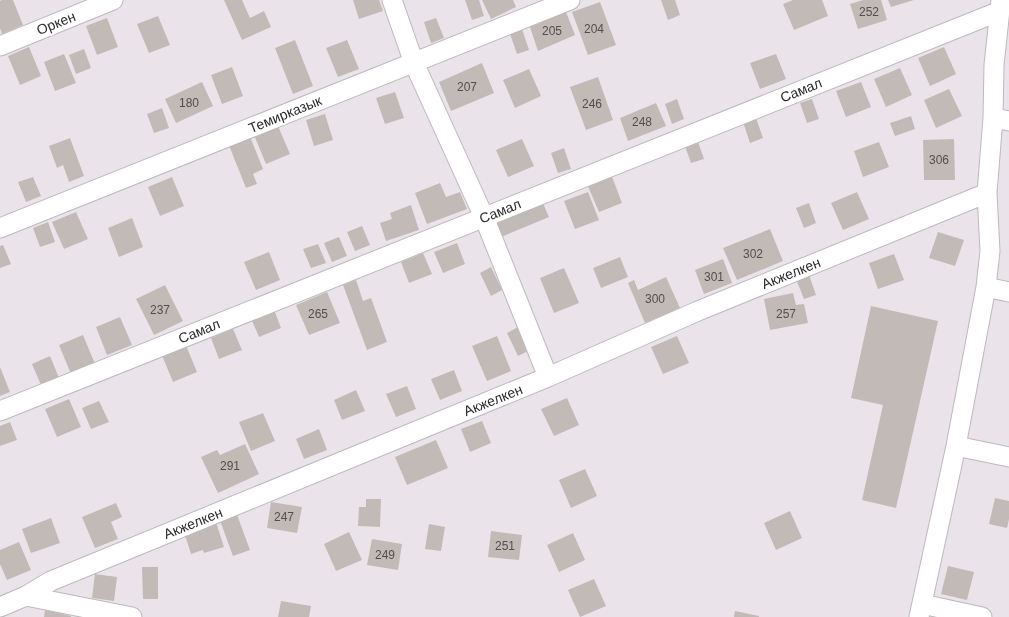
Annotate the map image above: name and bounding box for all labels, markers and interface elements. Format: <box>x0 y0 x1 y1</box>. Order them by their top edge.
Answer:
house number: 252 <box>859 5 879 19</box>
street label: Оркен <box>34 8 78 38</box>
house number: 204 <box>584 22 604 36</box>
house number: 205 <box>542 24 562 38</box>
street label: Самал <box>778 74 824 106</box>
house number: 207 <box>457 80 477 94</box>
street label: Темирказык <box>246 92 325 136</box>
house number: 180 <box>179 96 199 110</box>
house number: 246 <box>582 97 602 111</box>
house number: 248 <box>632 115 652 129</box>
house number: 306 <box>929 153 949 167</box>
street label: Самал <box>477 195 523 227</box>
house number: 302 <box>743 247 763 261</box>
street label: Акжелкен <box>759 254 823 292</box>
house number: 301 <box>704 270 724 284</box>
house number: 300 <box>645 292 665 306</box>
house number: 237 <box>150 303 170 317</box>
house number: 265 <box>308 307 328 321</box>
house number: 257 <box>776 307 796 321</box>
street label: Самал <box>176 315 222 347</box>
street label: Акжелкен <box>461 381 525 419</box>
house number: 291 <box>220 459 240 473</box>
street label: Акжелкен <box>161 504 225 542</box>
house number: 247 <box>274 510 294 524</box>
house number: 251 <box>495 539 515 553</box>
house number: 249 <box>375 548 395 562</box>

